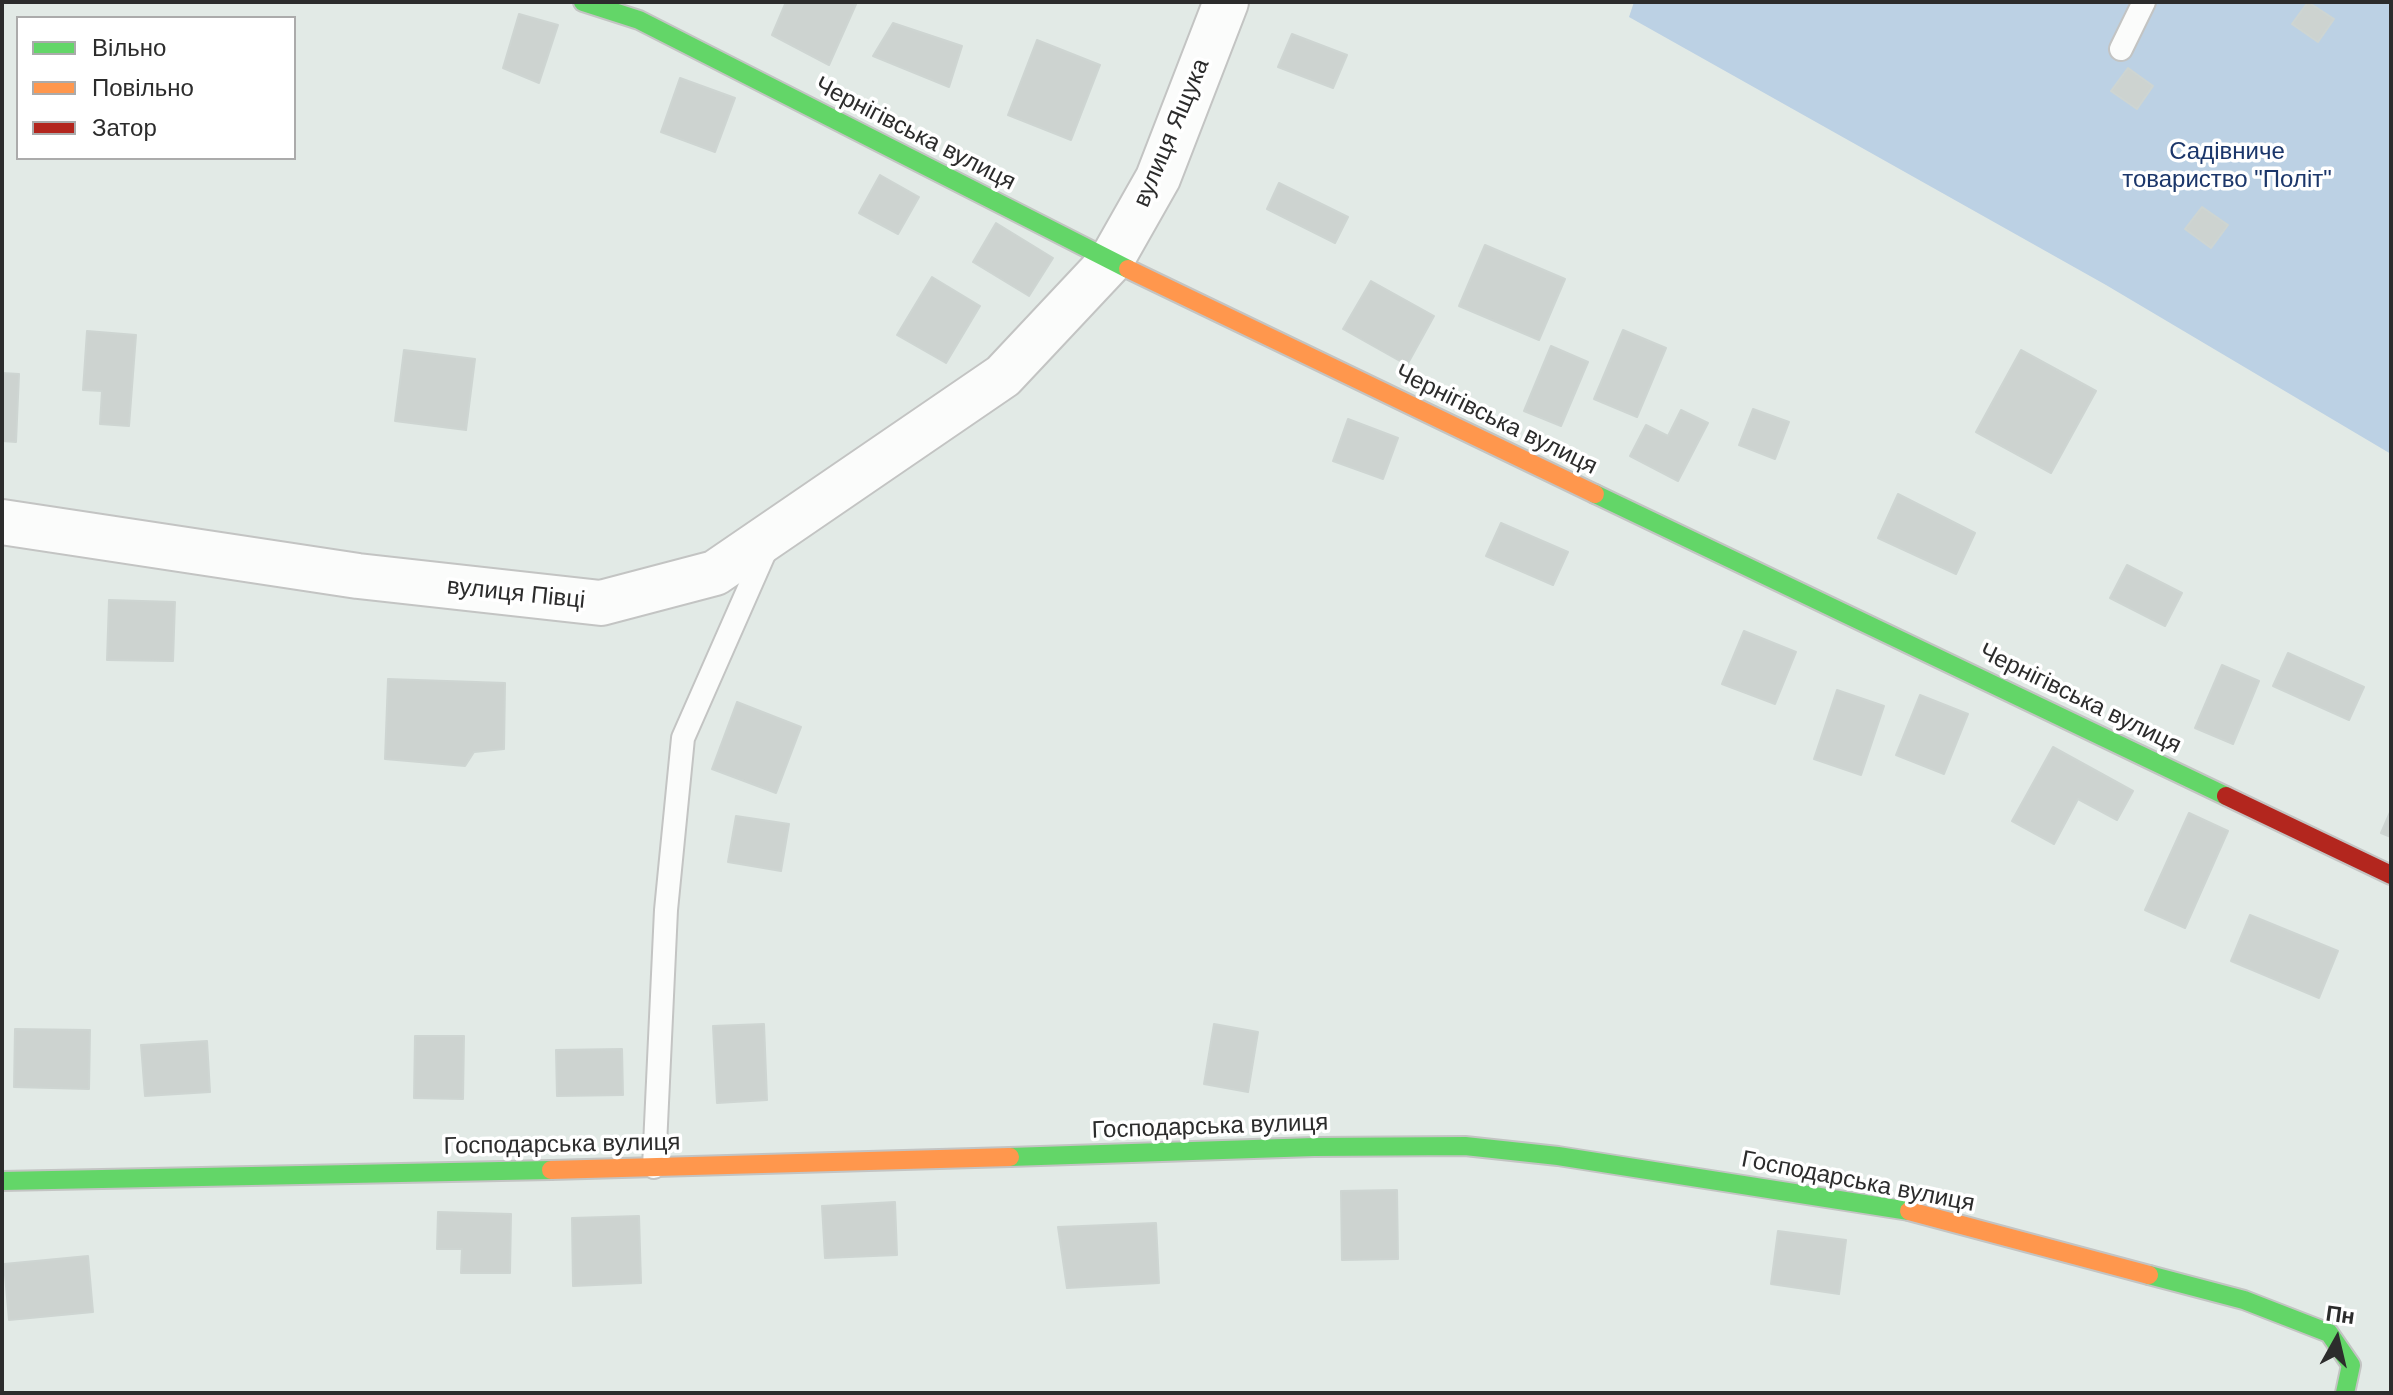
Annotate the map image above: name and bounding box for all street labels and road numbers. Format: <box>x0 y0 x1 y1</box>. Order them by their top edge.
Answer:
street label: вулиця Ящука <box>1128 55 1216 211</box>
street label: Чернігівська вулиця <box>810 71 1020 197</box>
street label: Чернігівська вулиця <box>1390 359 1602 481</box>
street label: вулиця Півці <box>445 572 587 616</box>
street label: Чернігівська вулиця <box>1974 638 2186 760</box>
street label: Господарська вулиця <box>1091 1108 1329 1146</box>
street label: Господарська вулиця <box>443 1129 681 1161</box>
street label: Господарська вулиця <box>1739 1145 1977 1219</box>

